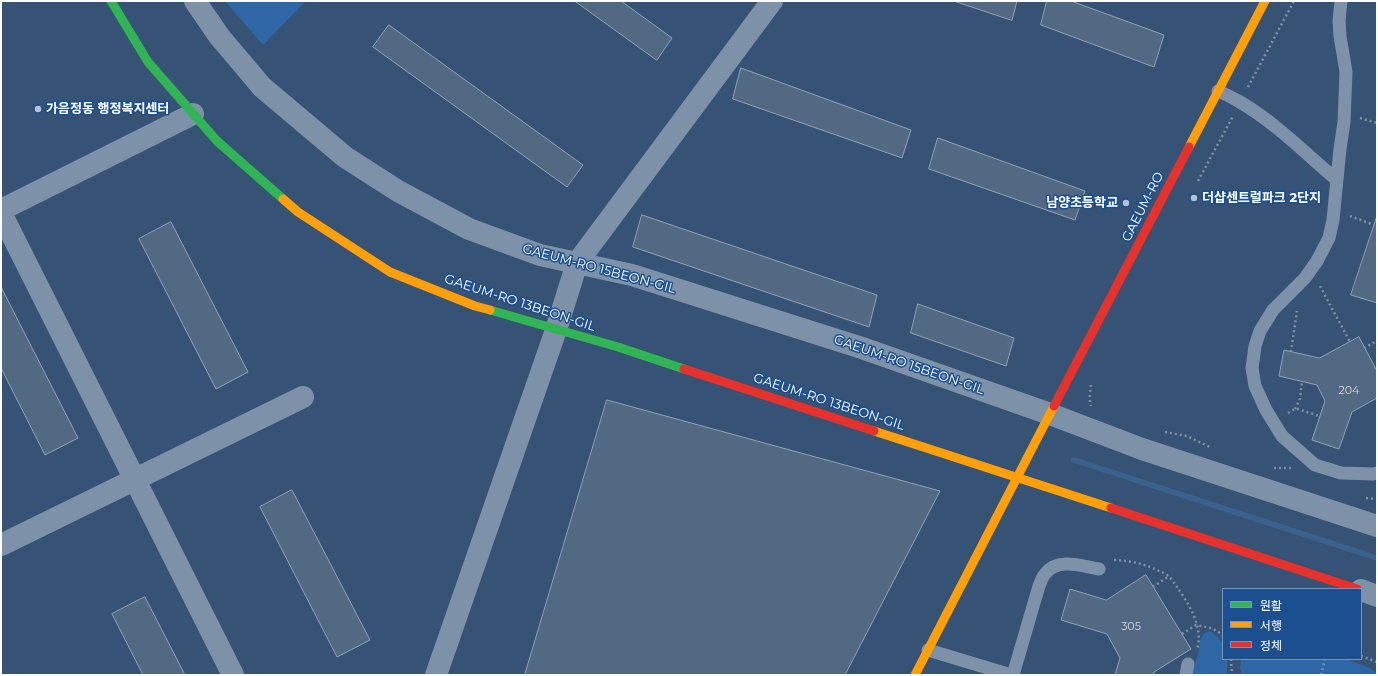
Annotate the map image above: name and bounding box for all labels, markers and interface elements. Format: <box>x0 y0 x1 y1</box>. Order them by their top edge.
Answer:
place label: 가음정동 행정복지센터 <box>46 101 169 117</box>
marker: 가음정동 행정복지센터 <box>33 104 43 114</box>
street label: GAEUM-RO <box>1119 170 1167 244</box>
place label: 더샵센트럴파크 2단지 <box>1202 190 1321 206</box>
marker: 더샵센트럴파크 2단지 <box>1189 193 1199 203</box>
place label: 남양초등학교 <box>1046 195 1118 211</box>
marker: 남양초등학교 <box>1121 198 1131 208</box>
street label: GAEUM-RO 15BEON-GIL <box>521 241 677 297</box>
street label: GAEUM-RO 13BEON-GIL <box>442 271 598 335</box>
street label: GAEUM-RO 15BEON-GIL <box>832 332 986 398</box>
street label: GAEUM-RO 13BEON-GIL <box>751 370 907 434</box>
house number: 204 <box>1339 384 1359 398</box>
legend <box>1222 588 1362 660</box>
text: 원활 <box>1260 598 1282 613</box>
text: 서행 <box>1260 618 1282 633</box>
house number: 305 <box>1121 620 1141 634</box>
text: 정체 <box>1260 638 1282 653</box>

